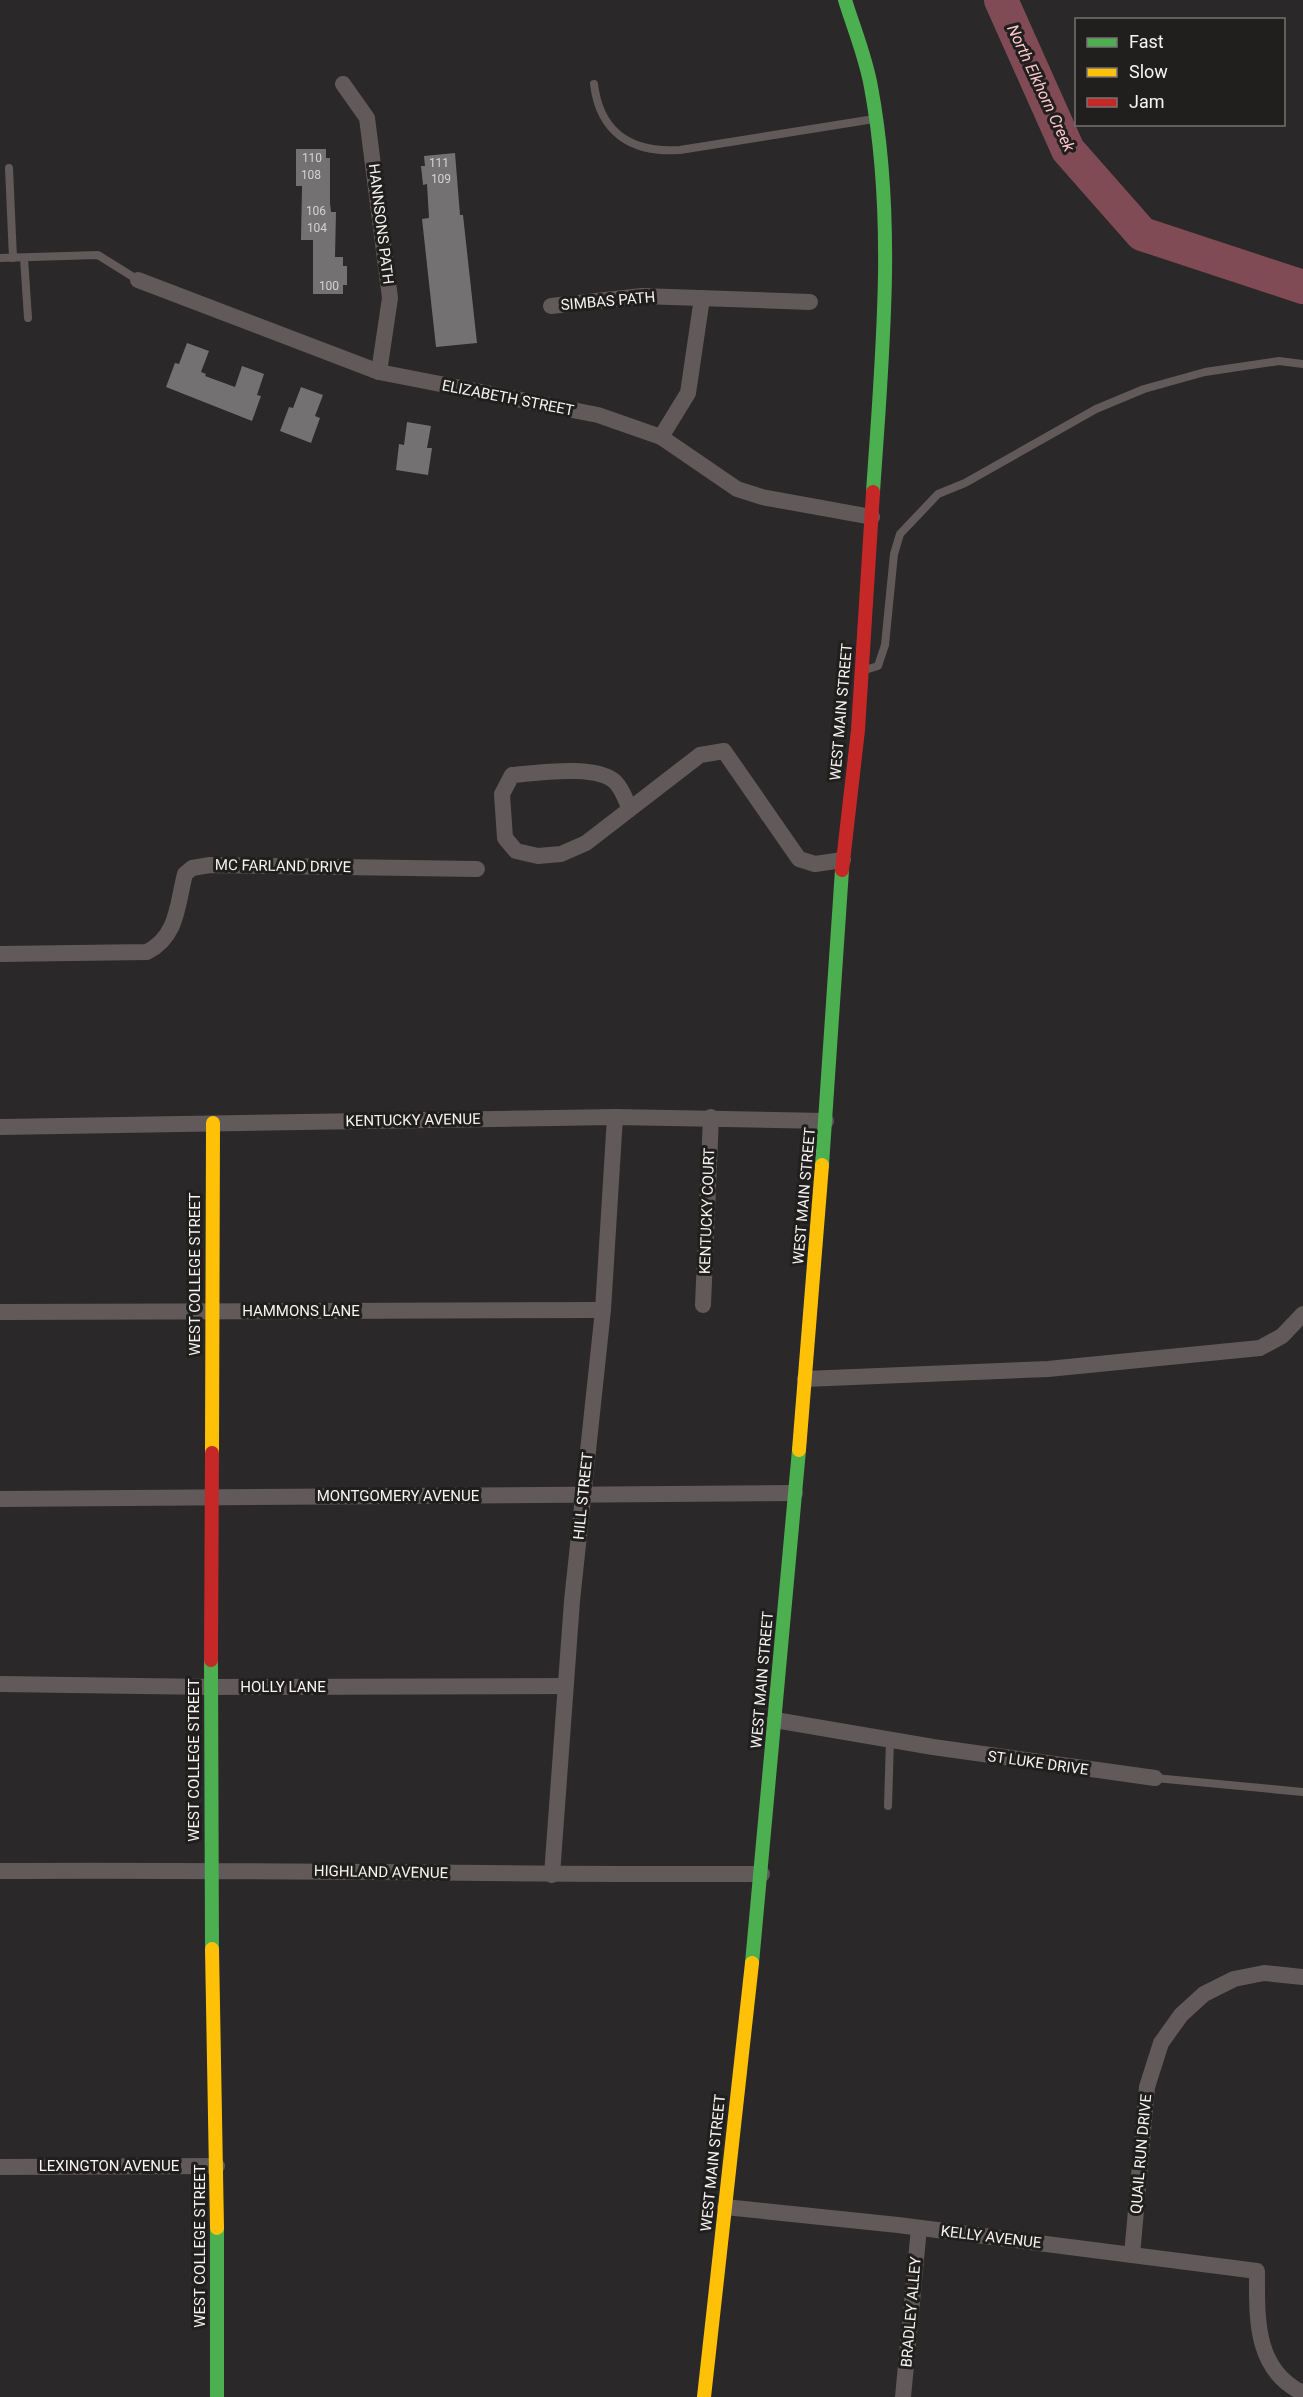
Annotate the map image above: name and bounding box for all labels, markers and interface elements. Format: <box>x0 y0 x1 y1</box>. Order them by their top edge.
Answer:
legend <box>1075 18 1285 126</box>
water label: North Elkhorn Creek <box>1003 21 1079 156</box>
text: Fast <box>1129 31 1164 52</box>
text: Slow <box>1129 61 1168 82</box>
text: Jam <box>1129 91 1165 112</box>
house number: 110 <box>302 151 322 165</box>
house number: 111 <box>429 156 449 170</box>
street label: HANNSONS PATH <box>365 163 397 285</box>
house number: 108 <box>301 168 321 182</box>
house number: 109 <box>431 172 451 186</box>
house number: 106 <box>306 204 326 218</box>
house number: 104 <box>307 221 327 235</box>
house number: 100 <box>319 279 339 293</box>
street label: SIMBAS PATH <box>560 288 656 314</box>
street label: ELIZABETH STREET <box>440 376 576 420</box>
street label: WEST MAIN STREET <box>826 642 856 781</box>
street label: MC FARLAND DRIVE <box>215 856 352 876</box>
street label: KENTUCKY AVENUE <box>345 1110 481 1130</box>
street label: WEST MAIN STREET <box>789 1126 819 1265</box>
street label: KENTUCKY COURT <box>696 1147 718 1274</box>
street label: WEST COLLEGE STREET <box>186 1192 204 1356</box>
street label: HAMMONS LANE <box>242 1302 360 1320</box>
street label: HILL STREET <box>569 1451 597 1541</box>
street label: MONTGOMERY AVENUE <box>317 1487 480 1505</box>
street label: WEST MAIN STREET <box>747 1610 777 1749</box>
street label: WEST COLLEGE STREET <box>185 1678 203 1842</box>
street label: HOLLY LANE <box>240 1678 326 1696</box>
street label: ST LUKE DRIVE <box>986 1747 1090 1779</box>
street label: HIGHLAND AVENUE <box>314 1862 449 1882</box>
street label: WEST MAIN STREET <box>697 2093 729 2233</box>
street label: QUAIL RUN DRIVE <box>1127 2093 1155 2215</box>
street label: LEXINGTON AVENUE <box>39 2157 180 2175</box>
street label: WEST COLLEGE STREET <box>191 2164 209 2328</box>
street label: KELLY AVENUE <box>940 2222 1043 2252</box>
street label: BRADLEY ALLEY <box>897 2256 925 2368</box>

